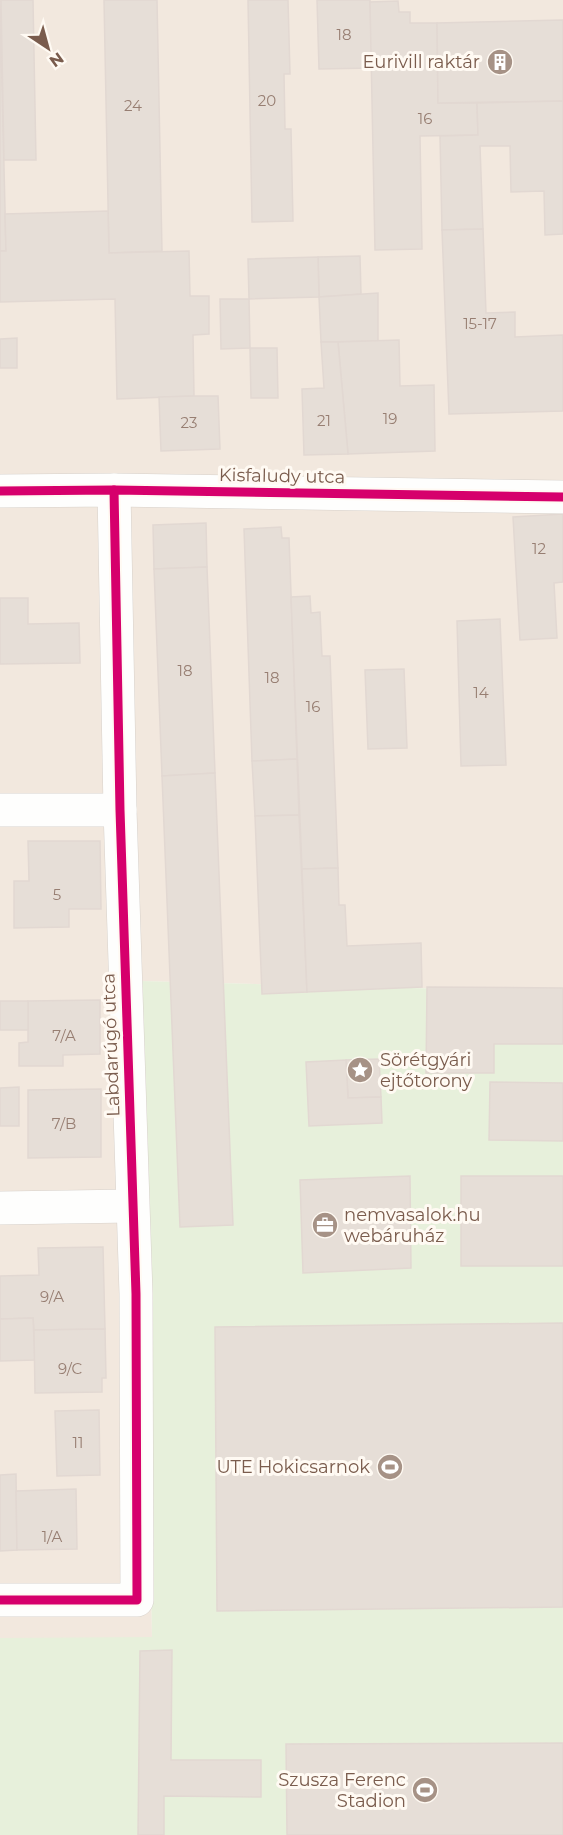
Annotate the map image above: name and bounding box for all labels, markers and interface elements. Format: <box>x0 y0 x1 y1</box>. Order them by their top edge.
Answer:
north arrow <box>18 18 78 78</box>
house number: 18 <box>337 25 352 44</box>
building icon: Eurivill raktár <box>485 47 515 77</box>
text: N <box>46 48 67 71</box>
place label: Eurivill raktár <box>362 51 480 73</box>
house number: 20 <box>258 91 276 110</box>
house number: 24 <box>124 96 142 115</box>
house number: 16 <box>418 109 432 128</box>
house number: 15-17 <box>463 314 497 333</box>
house number: 19 <box>383 409 397 428</box>
house number: 21 <box>317 411 331 430</box>
house number: 23 <box>181 413 197 432</box>
street label: Kisfaludy utca <box>219 464 345 488</box>
house number: 12 <box>532 539 546 558</box>
house number: 18 <box>178 661 193 680</box>
house number: 18 <box>265 668 280 687</box>
house number: 14 <box>473 683 489 702</box>
house number: 16 <box>306 697 320 716</box>
house number: 5 <box>53 885 61 904</box>
street label: Labdarúgó utca <box>97 973 125 1117</box>
house number: 7/A <box>52 1026 76 1045</box>
place label: Sörétgyári ejtőtorony <box>380 1049 472 1092</box>
place icon: Sörétgyári ejtőtorony <box>345 1055 375 1085</box>
house number: 7/B <box>52 1114 76 1133</box>
place label: nemvasalok.hu webáruház <box>344 1204 481 1247</box>
office icon: nemvasalok.hu webáruház <box>310 1210 340 1240</box>
house number: 9/A <box>40 1287 64 1306</box>
house number: 9/C <box>58 1359 82 1378</box>
house number: 11 <box>73 1433 83 1452</box>
sports icon: UTE Hokicsarnok <box>375 1452 405 1482</box>
place label: UTE Hokicsarnok <box>217 1456 370 1478</box>
house number: 1/A <box>42 1527 63 1546</box>
place label: Szusza Ferenc Stadion <box>278 1769 406 1812</box>
sports icon: Szusza Ferenc Stadion <box>410 1775 440 1805</box>

